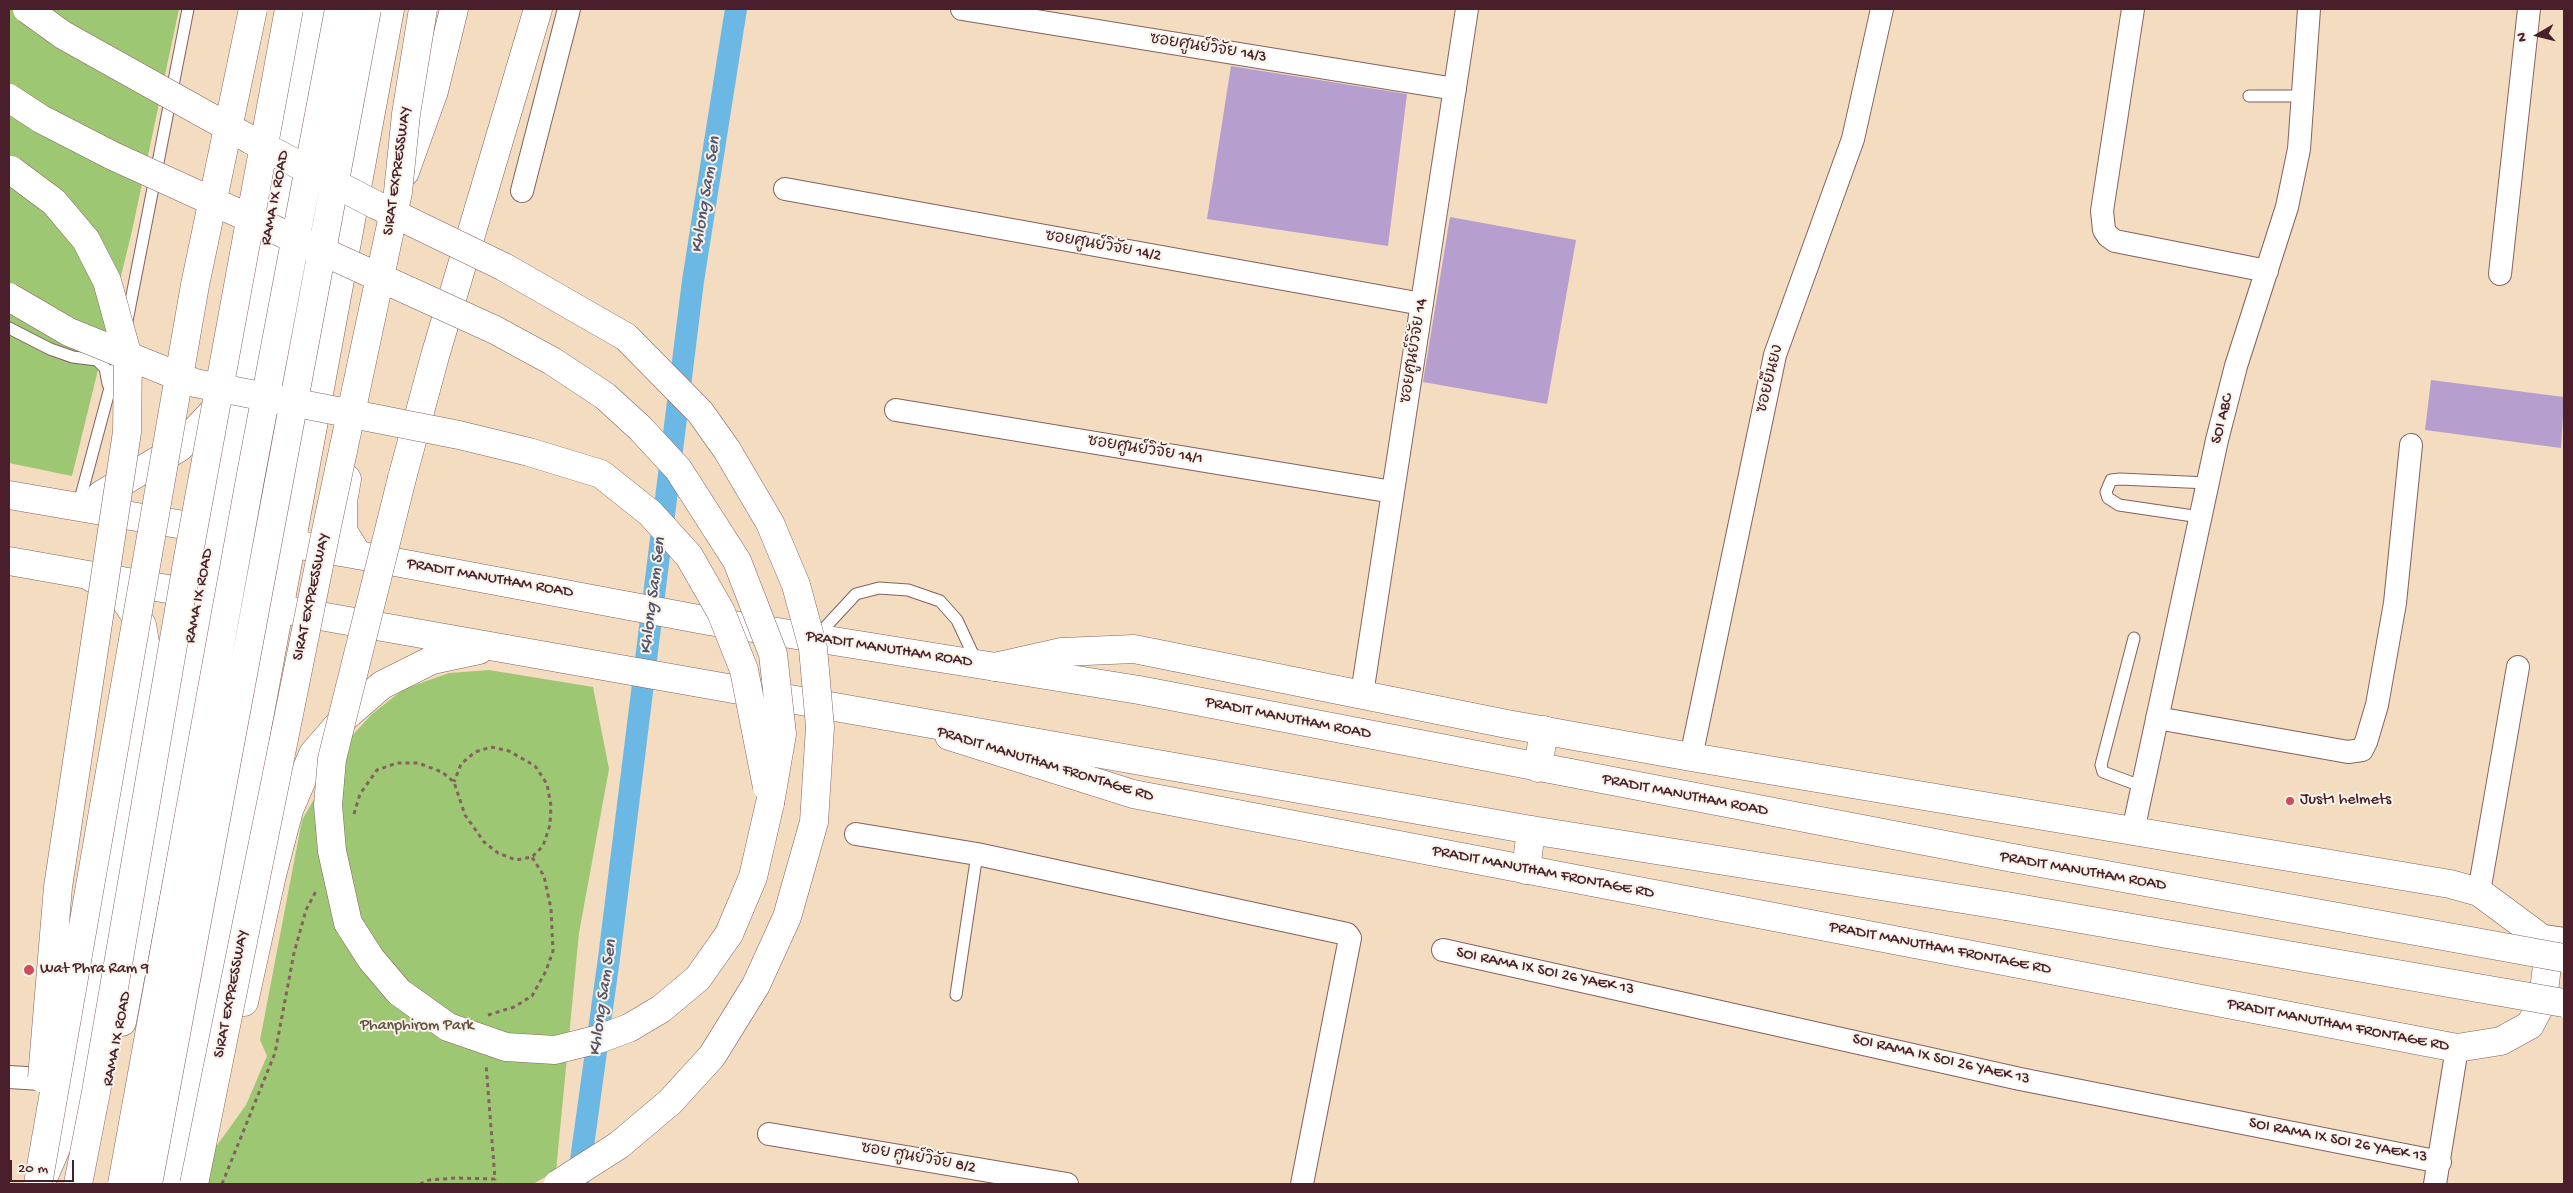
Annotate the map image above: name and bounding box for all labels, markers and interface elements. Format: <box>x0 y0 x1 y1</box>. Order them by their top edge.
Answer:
north arrow <box>2513 10 2563 60</box>
street label: ซอยศูนย์วิจัย 14/3 <box>1148 30 1268 68</box>
text: N <box>2514 31 2532 43</box>
street label: SIRAT EXPRESSWAY <box>379 105 417 237</box>
water label: Khlong Sam Sen <box>687 135 727 255</box>
street label: RAMA IX ROAD <box>257 149 295 247</box>
street label: ซอยศูนย์วิจัย 14/2 <box>1043 227 1163 267</box>
street label: ซอยศูนย์วิจัย 14 <box>1397 297 1433 405</box>
street label: ซอยยืนยง <box>1753 343 1789 415</box>
street label: SOI ABC <box>2208 392 2238 446</box>
street label: ซอยศูนย์วิจัย 14/1 <box>1086 432 1204 470</box>
street label: SIRAT EXPRESSWAY <box>289 531 335 663</box>
water label: Khlong Sam Sen <box>636 536 672 656</box>
street label: RAMA IX ROAD <box>181 547 219 645</box>
street label: PRADIT MANUTHAM ROAD <box>405 555 575 603</box>
street label: PRADIT MANUTHAM ROAD <box>804 627 974 673</box>
street label: PRADIT MANUTHAM ROAD <box>1203 693 1373 745</box>
street label: PRADIT MANUTHAM FRONTAGE RD <box>934 723 1156 807</box>
street label: PRADIT MANUTHAM ROAD <box>1600 770 1770 822</box>
place label: Just1 helmets <box>2300 791 2391 811</box>
marker: Just1 helmets <box>2284 795 2296 807</box>
street label: PRADIT MANUTHAM FRONTAGE RD <box>1430 842 1656 904</box>
street label: PRADIT MANUTHAM ROAD <box>1998 848 2168 896</box>
street label: PRADIT MANUTHAM FRONTAGE RD <box>1827 918 2053 980</box>
street label: SIRAT EXPRESSWAY <box>210 928 254 1060</box>
water label: Khlong Sam Sen <box>585 938 623 1058</box>
street label: SOI RAMA IX SOI 26 YAEK 13 <box>1454 944 1636 1000</box>
place label: Wat Phra Ram 9 <box>40 960 149 980</box>
marker: Wat Phra Ram 9 <box>22 963 36 977</box>
street label: RAMA IX ROAD <box>99 990 137 1088</box>
street label: PRADIT MANUTHAM FRONTAGE RD <box>2225 995 2451 1057</box>
park label: Phanphirom Park <box>360 1017 474 1037</box>
street label: SOI RAMA IX SOI 26 YAEK 13 <box>1850 1030 2032 1090</box>
street label: SOI RAMA IX SOI 26 YAEK 13 <box>2247 1114 2429 1168</box>
street label: ซอย ศูนย์วิจัย 8/2 <box>859 1139 977 1179</box>
scale bar <box>12 1150 76 1182</box>
text: 20 m <box>18 1160 48 1178</box>

